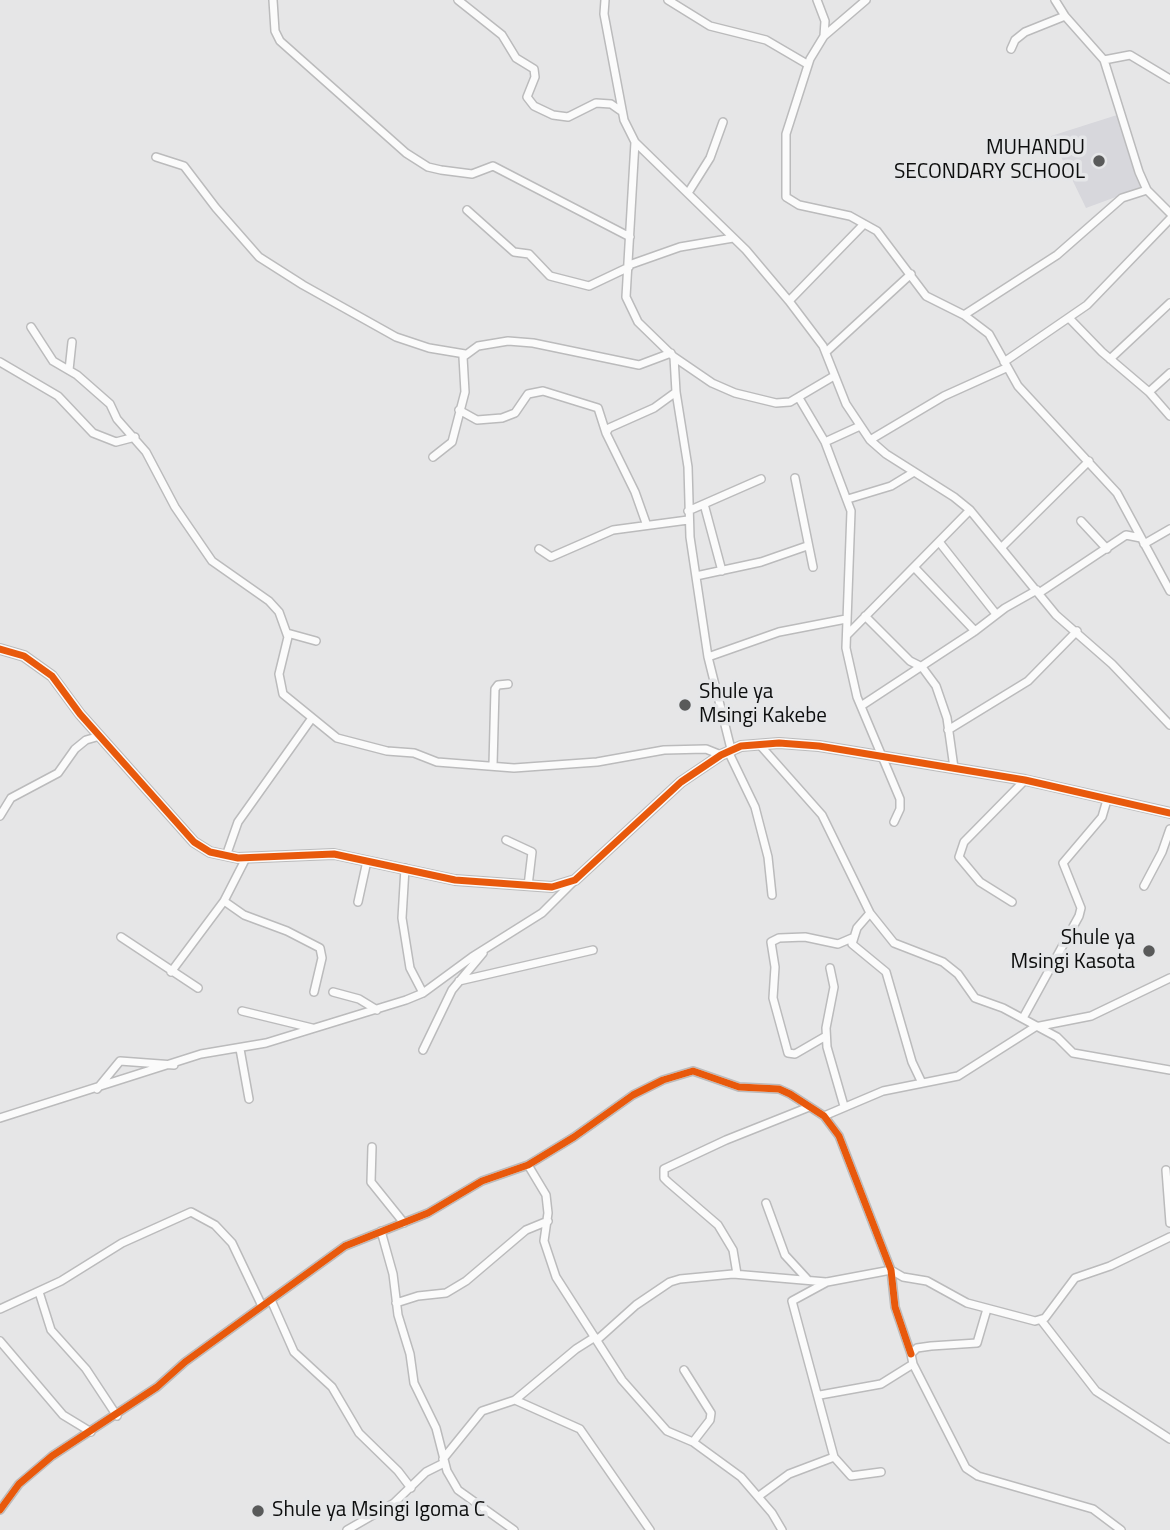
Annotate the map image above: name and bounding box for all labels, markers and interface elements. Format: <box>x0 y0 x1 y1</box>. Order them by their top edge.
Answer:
place label: MUHANDU SECONDARY SCHOOL <box>894 136 1085 186</box>
marker: MUHANDU SECONDARY SCHOOL <box>1091 153 1107 169</box>
place label: Shule ya Msingi Kakebe <box>699 680 827 730</box>
marker: Shule ya Msingi Kakebe <box>677 697 693 713</box>
place label: Shule ya Msingi Kasota <box>1011 926 1135 976</box>
marker: Shule ya Msingi Kasota <box>1141 943 1157 959</box>
place label: Shule ya Msingi Igoma C <box>272 1498 485 1524</box>
marker: Shule ya Msingi Igoma C <box>250 1503 266 1519</box>

